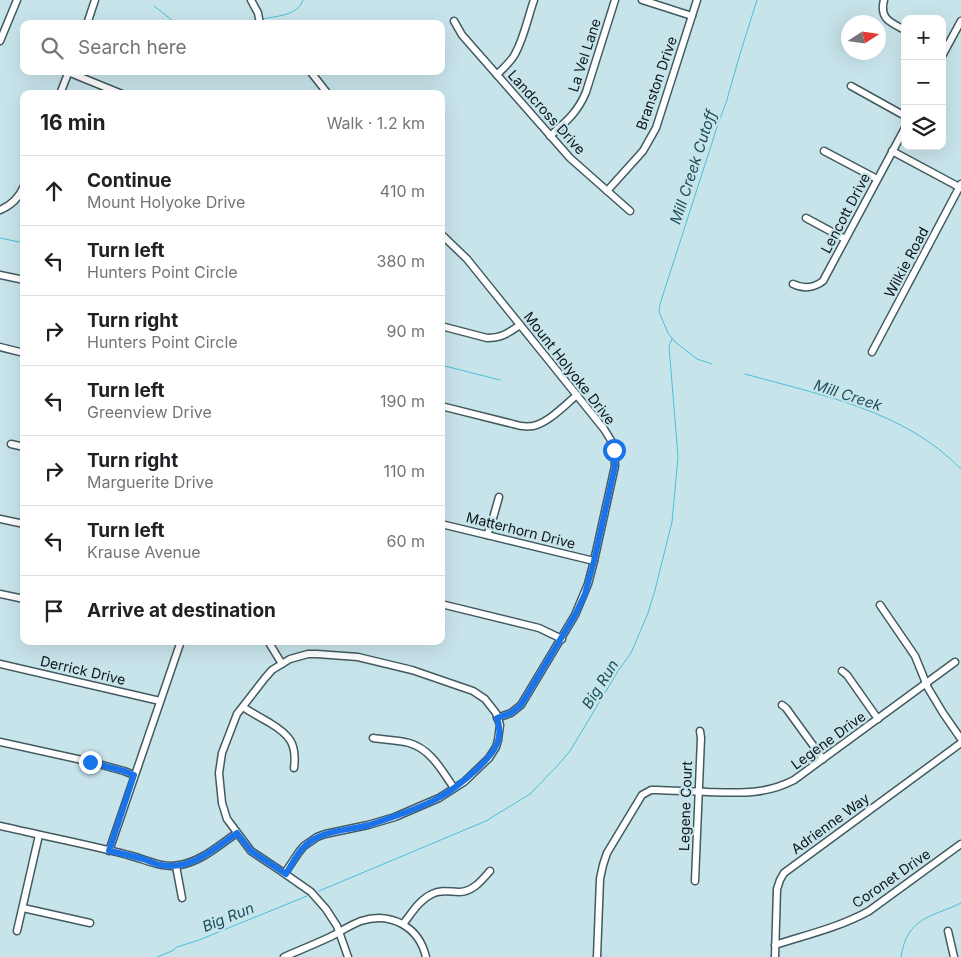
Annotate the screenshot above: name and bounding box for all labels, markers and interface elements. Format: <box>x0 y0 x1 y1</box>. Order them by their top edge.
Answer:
north arrow <box>841 15 886 60</box>
map controls <box>901 15 946 150</box>
button: + <box>901 15 946 60</box>
street label: La Vel Lane <box>564 16 604 94</box>
search box <box>20 20 445 75</box>
icon: search <box>38 34 66 62</box>
street label: Branston Drive <box>632 34 680 132</box>
text: Search here <box>78 36 187 59</box>
button: − <box>901 60 946 105</box>
street label: Landcross Drive <box>505 66 589 158</box>
button: layers <box>901 105 946 150</box>
water label: Mill Creek Cutoff <box>666 106 721 227</box>
text: 16 min <box>40 110 106 135</box>
text: Walk · 1.2 km <box>327 113 425 133</box>
text: Continue <box>87 169 172 192</box>
street label: Lencott Drive <box>817 170 873 256</box>
icon: ahead <box>40 177 68 205</box>
text: 410 m <box>380 181 425 201</box>
text: Mount Holyoke Drive <box>87 192 245 212</box>
street label: Wilkie Road <box>880 224 932 300</box>
text: Turn left <box>87 239 165 262</box>
icon: left <box>40 247 68 275</box>
text: 380 m <box>377 251 425 271</box>
text: Hunters Point Circle <box>87 262 238 282</box>
street label: Mount Holyoke Drive <box>521 308 619 428</box>
text: Turn right <box>87 309 178 332</box>
icon: right <box>40 317 68 345</box>
text: 90 m <box>386 321 425 341</box>
text: Hunters Point Circle <box>87 332 238 352</box>
water label: Mill Creek <box>812 375 885 415</box>
text: Turn left <box>87 379 165 402</box>
icon: left <box>40 387 68 415</box>
text: 190 m <box>380 391 425 411</box>
text: Greenview Drive <box>87 402 212 422</box>
route start <box>603 439 626 462</box>
text: Turn right <box>87 449 178 472</box>
icon: right <box>40 457 68 485</box>
text: 110 m <box>383 461 425 481</box>
text: Marguerite Drive <box>87 472 214 492</box>
street label: Matterhorn Drive <box>465 508 577 552</box>
text: Turn left <box>87 519 165 542</box>
icon: left <box>40 527 68 555</box>
text: 60 m <box>386 531 425 551</box>
text: Krause Avenue <box>87 542 201 562</box>
icon: arrive <box>40 597 68 625</box>
text: Arrive at destination <box>87 599 276 622</box>
street label: Derrick Drive <box>39 652 127 688</box>
water label: Big Run <box>578 656 623 712</box>
street label: Legene Drive <box>787 707 869 773</box>
route end <box>79 751 102 774</box>
street label: Legene Court <box>675 760 695 851</box>
street label: Adrienne Way <box>788 789 873 857</box>
street label: Coronet Drive <box>849 845 933 911</box>
water label: Big Run <box>199 898 257 936</box>

